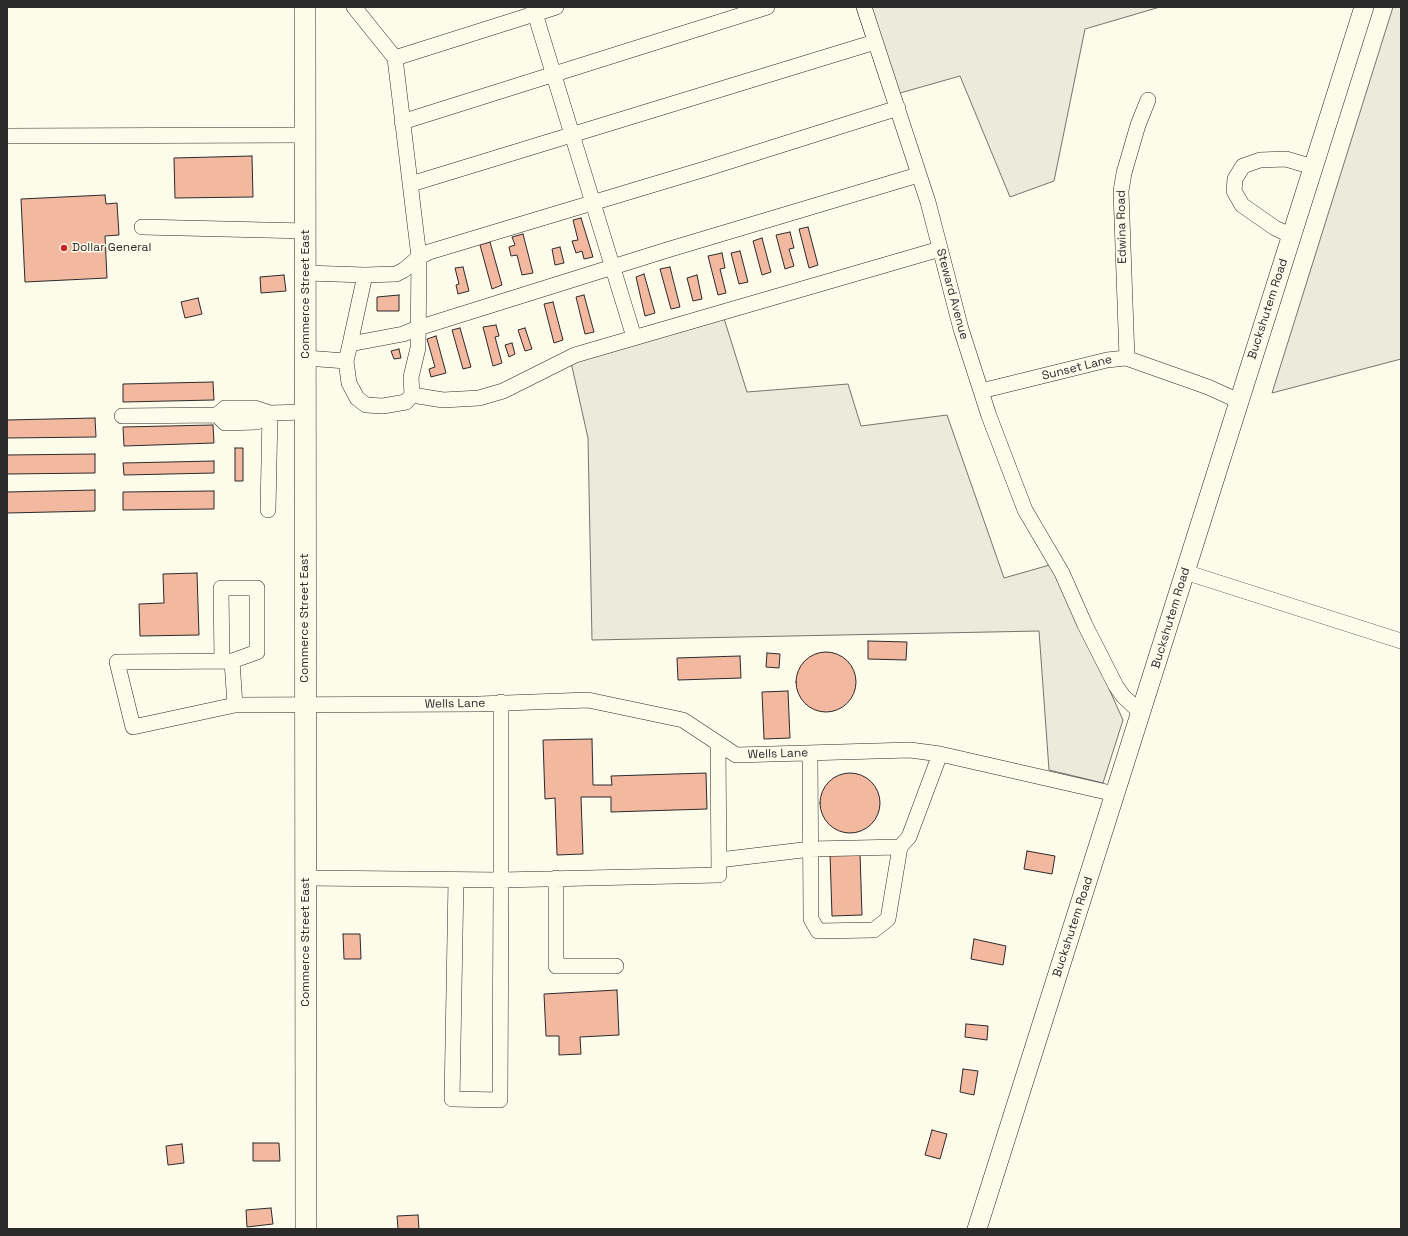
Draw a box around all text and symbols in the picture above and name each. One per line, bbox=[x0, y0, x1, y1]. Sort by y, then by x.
street label: Edwina Road bbox=[1114, 190, 1130, 264]
street label: Commerce Street East bbox=[299, 229, 313, 359]
place label: Dollar General bbox=[72, 241, 151, 255]
marker: Dollar General bbox=[59, 243, 69, 253]
street label: Steward Avenue bbox=[933, 247, 971, 341]
street label: Buckshutem Road bbox=[1245, 257, 1291, 361]
street label: Sunset Lane bbox=[1040, 352, 1114, 384]
street label: Commerce Street East bbox=[298, 553, 312, 683]
street label: Buckshutem Road bbox=[1149, 566, 1193, 670]
street label: Wells Lane bbox=[425, 696, 485, 712]
street label: Wells Lane bbox=[747, 746, 809, 762]
street label: Buckshutem Road bbox=[1050, 875, 1096, 979]
street label: Commerce Street East bbox=[299, 877, 313, 1007]

